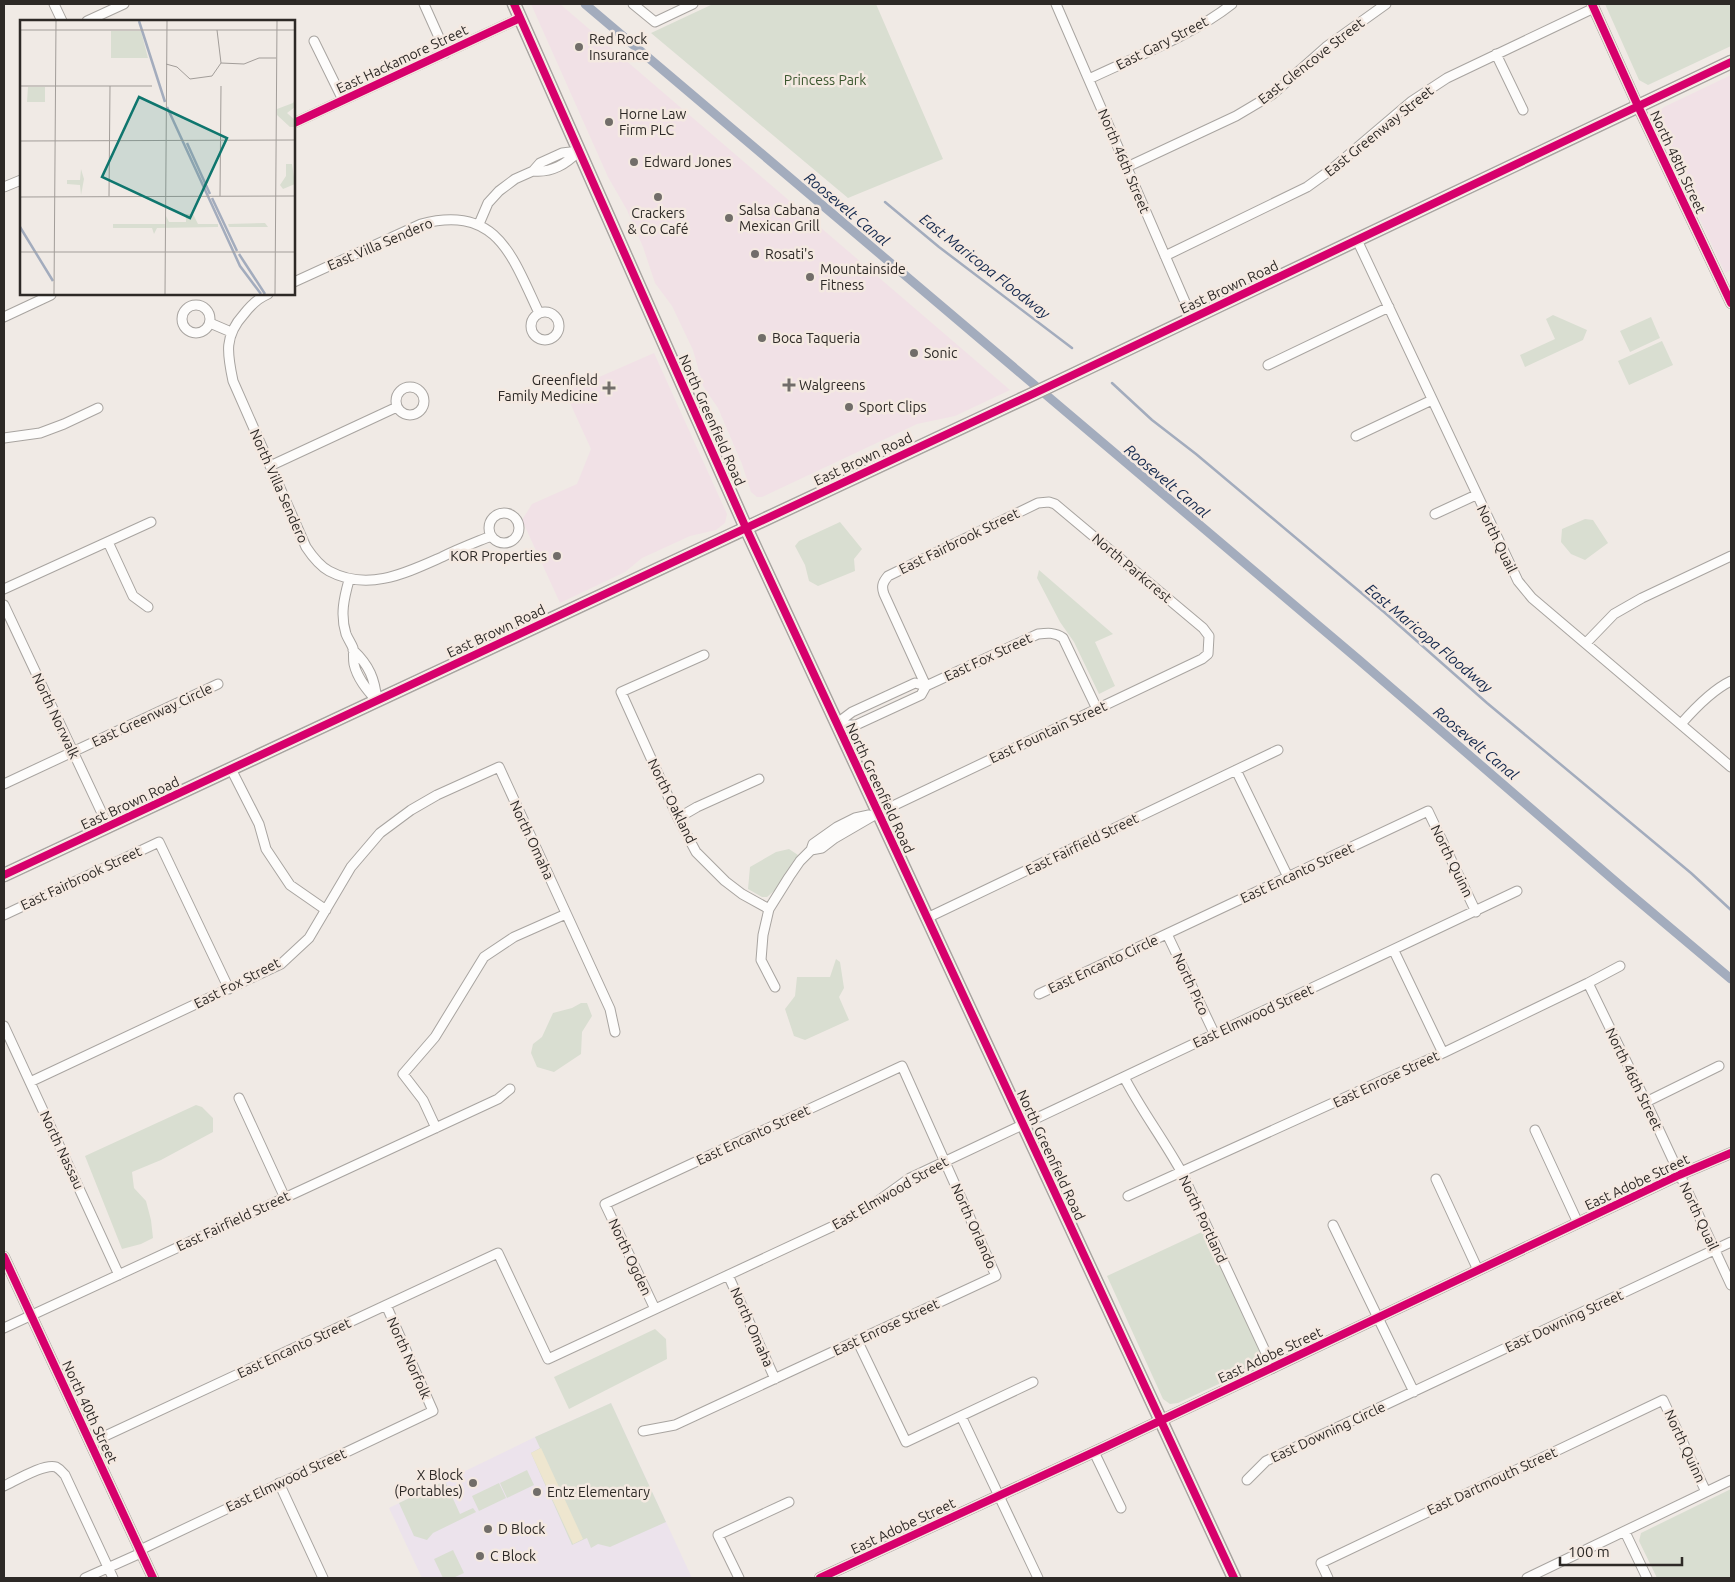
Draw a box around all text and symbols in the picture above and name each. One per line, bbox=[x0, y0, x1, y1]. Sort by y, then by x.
street label: East Gary Street bbox=[1113, 13, 1211, 73]
street label: East Glencove Street bbox=[1255, 14, 1368, 107]
inset map bbox=[20, 20, 295, 295]
street label: East Hackamore Street bbox=[334, 21, 471, 96]
place label: Red Rock Insurance bbox=[589, 31, 649, 63]
marker: Red Rock Insurance bbox=[573, 41, 585, 53]
park label: Princess Park bbox=[784, 72, 866, 88]
street label: East Greenway Street bbox=[1322, 82, 1437, 180]
place label: Horne Law Firm PLC bbox=[619, 106, 687, 138]
street label: North 46th Street bbox=[1095, 106, 1153, 216]
street label: North 48th Street bbox=[1647, 108, 1709, 216]
marker: Horne Law Firm PLC bbox=[603, 116, 615, 128]
place label: Edward Jones bbox=[644, 154, 732, 170]
marker: Edward Jones bbox=[628, 156, 640, 168]
water label: Roosevelt Canal bbox=[801, 169, 893, 250]
marker: Crackers & Co Café bbox=[652, 191, 664, 203]
place label: Salsa Cabana Mexican Grill bbox=[739, 202, 820, 234]
place label: Crackers & Co Café bbox=[627, 205, 689, 237]
water label: East Maricopa Floodway bbox=[917, 210, 1054, 323]
marker: Salsa Cabana Mexican Grill bbox=[723, 212, 735, 224]
street label: East Villa Sendero bbox=[325, 215, 435, 273]
place label: Rosati's bbox=[765, 246, 814, 262]
marker: Rosati's bbox=[749, 248, 761, 260]
street label: East Brown Road bbox=[1177, 257, 1281, 317]
place label: Mountainside Fitness bbox=[820, 261, 906, 293]
marker: Mountainside Fitness bbox=[804, 271, 816, 283]
place label: Boca Taqueria bbox=[772, 330, 860, 346]
marker: Boca Taqueria bbox=[756, 332, 768, 344]
place label: Sonic bbox=[924, 345, 958, 361]
marker: Sonic bbox=[908, 347, 920, 359]
street label: North Greenfield Road bbox=[676, 352, 748, 488]
place label: Greenfield Family Medicine bbox=[498, 372, 598, 404]
place label: Walgreens bbox=[799, 377, 865, 393]
marker: Walgreens bbox=[783, 379, 795, 391]
marker: Greenfield Family Medicine bbox=[602, 381, 616, 395]
place label: Sport Clips bbox=[859, 399, 927, 415]
marker: Sport Clips bbox=[843, 401, 855, 413]
street label: North Villa Sendero bbox=[247, 426, 311, 546]
street label: East Brown Road bbox=[811, 429, 915, 489]
water label: Roosevelt Canal bbox=[1121, 441, 1213, 522]
street label: North Quail bbox=[1474, 503, 1520, 576]
street label: East Fairbrook Street bbox=[896, 505, 1022, 577]
street label: North Parkcrest bbox=[1089, 530, 1175, 606]
place label: KOR Properties bbox=[450, 548, 547, 564]
marker: KOR Properties bbox=[551, 550, 563, 562]
water label: East Maricopa Floodway bbox=[1362, 580, 1496, 697]
street label: East Brown Road bbox=[444, 601, 548, 661]
street label: East Fox Street bbox=[942, 630, 1035, 684]
street label: North Norwalk bbox=[29, 671, 83, 761]
street label: East Greenway Circle bbox=[89, 680, 215, 750]
street label: East Fountain Street bbox=[987, 698, 1110, 766]
water label: Roosevelt Canal bbox=[1430, 703, 1522, 784]
street label: North Greenfield Road bbox=[843, 720, 917, 856]
street label: North Oakland bbox=[645, 756, 699, 846]
street label: East Brown Road bbox=[78, 773, 182, 833]
street label: North Omaha bbox=[507, 798, 557, 882]
street label: East Fairfield Street bbox=[1023, 810, 1141, 878]
street label: North Quinn bbox=[1428, 822, 1476, 900]
street label: East Encanto Street bbox=[1238, 839, 1357, 906]
street label: East Fairbrook Street bbox=[18, 843, 145, 913]
street label: East Encanto Circle bbox=[1046, 932, 1160, 996]
street label: North Pico bbox=[1170, 950, 1212, 1018]
street label: East Fox Street bbox=[191, 954, 283, 1012]
street label: East Elmwood Street bbox=[1190, 981, 1316, 1051]
street label: North 46th Street bbox=[1602, 1025, 1666, 1133]
street label: East Enrose Street bbox=[1330, 1047, 1442, 1111]
street label: North Greenfield Road bbox=[1014, 1087, 1088, 1223]
street label: East Encanto Street bbox=[694, 1101, 813, 1168]
street label: North Nassau bbox=[37, 1108, 87, 1192]
street label: East Adobe Street bbox=[1582, 1151, 1692, 1213]
street label: East Elmwood Street bbox=[829, 1153, 951, 1233]
street label: North Portland bbox=[1176, 1173, 1230, 1265]
street label: North Quail bbox=[1676, 1179, 1722, 1253]
street label: North Orlando bbox=[948, 1181, 1000, 1271]
street label: East Fairfield Street bbox=[174, 1188, 293, 1254]
street label: North Ogden bbox=[605, 1216, 655, 1298]
street label: North Omaha bbox=[727, 1285, 777, 1369]
street label: East Downing Street bbox=[1502, 1286, 1626, 1355]
street label: East Enrose Street bbox=[830, 1295, 942, 1359]
street label: East Encanto Street bbox=[235, 1314, 354, 1381]
street label: North Norfolk bbox=[384, 1315, 434, 1401]
street label: East Adobe Street bbox=[1215, 1324, 1325, 1386]
street label: North 40th Street bbox=[59, 1358, 121, 1466]
street label: East Downing Circle bbox=[1268, 1398, 1388, 1466]
street label: North Quinn bbox=[1661, 1407, 1709, 1485]
street label: East Dartmouth Street bbox=[1424, 1444, 1560, 1518]
street label: East Elmwood Street bbox=[223, 1445, 349, 1515]
place label: X Block (Portables) bbox=[394, 1467, 463, 1499]
marker: X Block (Portables) bbox=[467, 1477, 479, 1489]
place label: Entz Elementary bbox=[547, 1484, 650, 1500]
marker: Entz Elementary bbox=[531, 1486, 543, 1498]
street label: East Adobe Street bbox=[848, 1495, 958, 1557]
place label: D Block bbox=[498, 1521, 545, 1537]
marker: D Block bbox=[482, 1523, 494, 1535]
scale bar bbox=[1560, 1534, 1682, 1566]
text: 100 m bbox=[1568, 1543, 1610, 1560]
place label: C Block bbox=[490, 1548, 536, 1564]
marker: C Block bbox=[474, 1550, 486, 1562]

